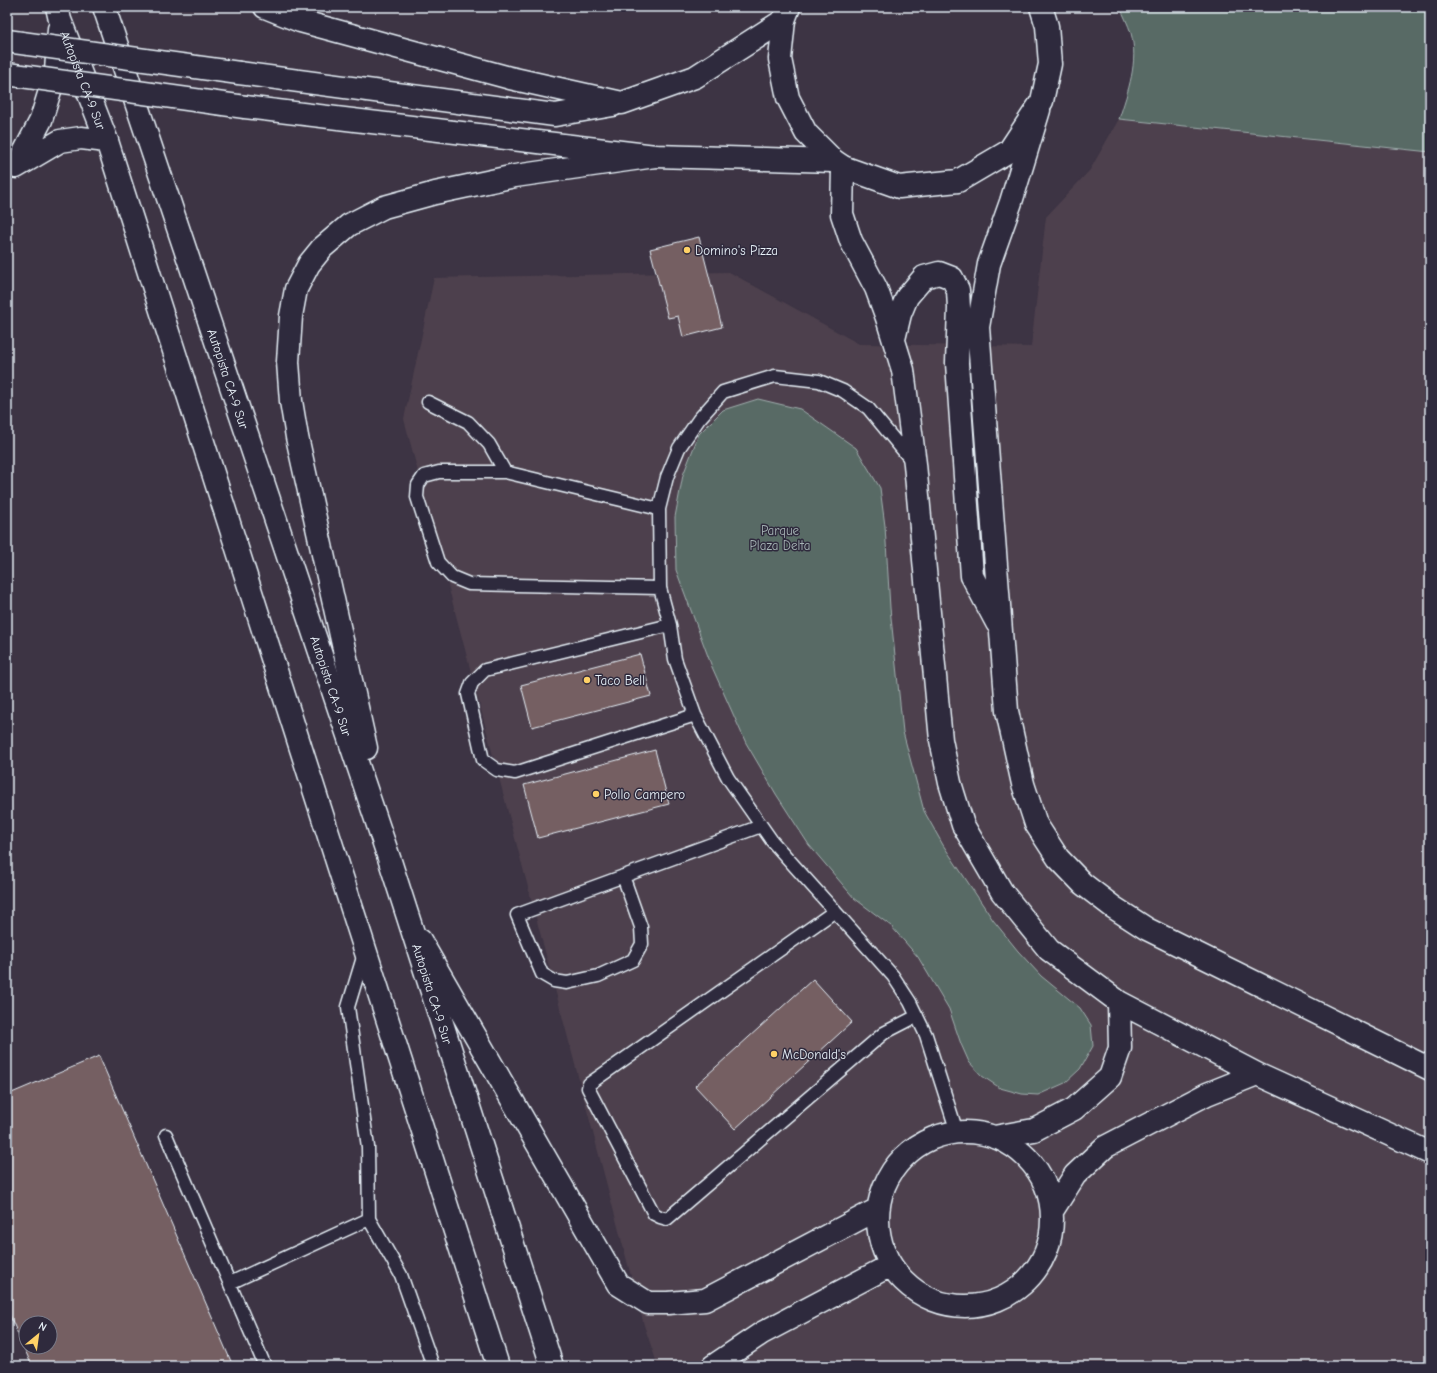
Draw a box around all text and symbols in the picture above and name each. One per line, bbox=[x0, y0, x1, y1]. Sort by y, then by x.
street label: Autopista CA-9 Sur bbox=[57, 29, 110, 133]
place label: Domino's Pizza bbox=[695, 243, 778, 258]
marker: Domino's Pizza bbox=[682, 245, 692, 255]
street label: Autopista CA-9 Sur bbox=[205, 327, 252, 432]
park label: Parque Plaza Delta bbox=[750, 523, 810, 553]
street label: Autopista CA-9 Sur bbox=[308, 634, 355, 739]
place label: Taco Bell bbox=[595, 673, 645, 688]
marker: Taco Bell bbox=[582, 675, 592, 685]
place label: Pollo Campero bbox=[604, 787, 685, 802]
marker: Pollo Campero bbox=[591, 789, 601, 799]
street label: Autopista CA-9 Sur bbox=[409, 942, 456, 1047]
place label: McDonald's bbox=[782, 1047, 846, 1062]
marker: McDonald's bbox=[769, 1049, 779, 1059]
north arrow bbox=[18, 1315, 58, 1355]
text: N bbox=[36, 1319, 49, 1334]

